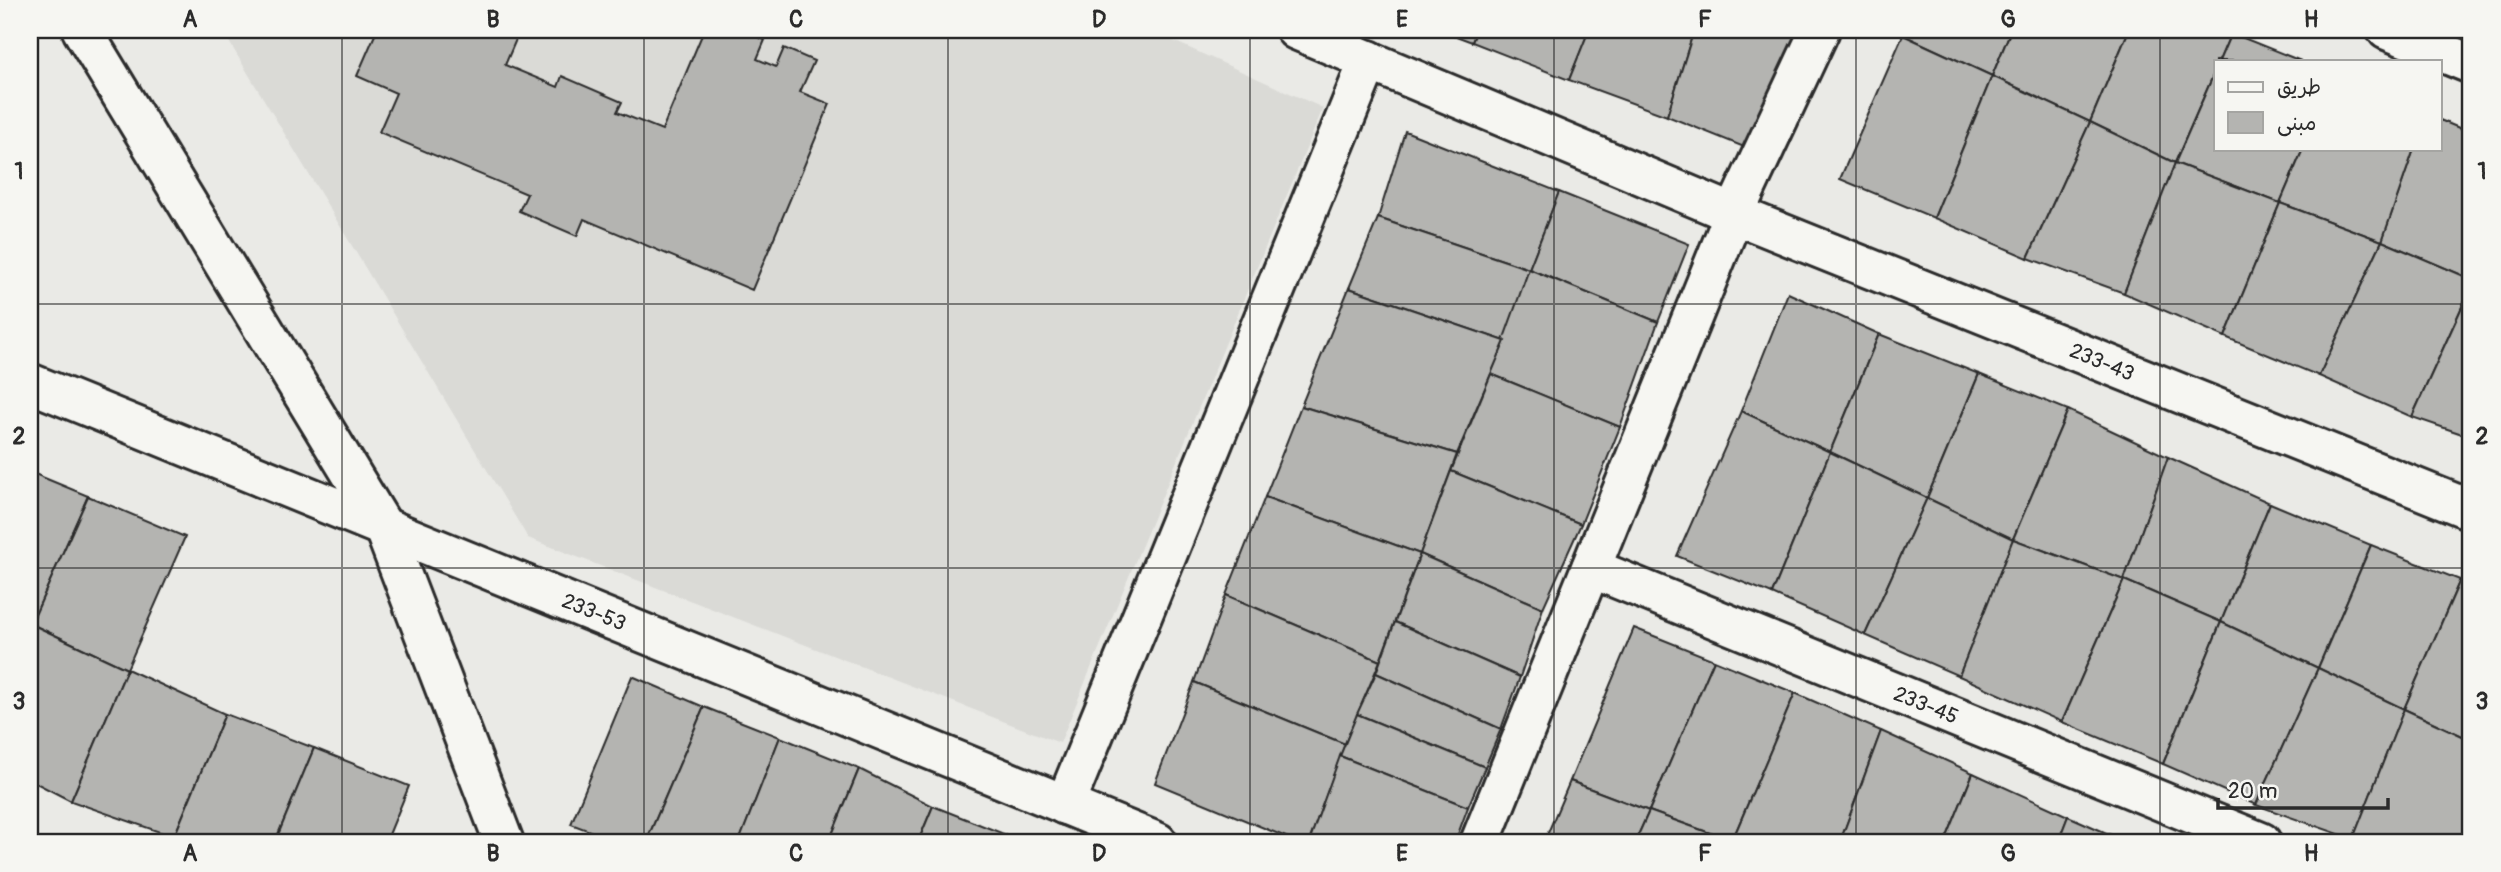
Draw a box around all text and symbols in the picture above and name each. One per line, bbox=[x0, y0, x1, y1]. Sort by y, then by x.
text: A bbox=[183, 5, 198, 34]
text: B bbox=[486, 5, 500, 34]
text: C bbox=[789, 5, 803, 34]
text: D bbox=[1092, 5, 1106, 34]
text: E bbox=[1396, 5, 1408, 34]
text: F bbox=[1698, 5, 1712, 34]
text: G bbox=[2000, 5, 2016, 34]
text: H bbox=[2304, 5, 2318, 34]
legend bbox=[2214, 60, 2442, 150]
text: طريق bbox=[2277, 74, 2321, 101]
text: مبنى bbox=[2277, 110, 2316, 137]
text: 1 bbox=[15, 157, 24, 186]
text: 1 bbox=[2478, 157, 2487, 186]
street label: 233-43 bbox=[2066, 337, 2138, 388]
text: 2 bbox=[13, 422, 26, 451]
text: 2 bbox=[2476, 422, 2489, 451]
street label: 233-53 bbox=[558, 587, 630, 637]
street label: 233-45 bbox=[1890, 680, 1962, 731]
text: 3 bbox=[13, 687, 25, 716]
text: 3 bbox=[2476, 687, 2488, 716]
scale bar bbox=[2218, 767, 2387, 811]
text: 20 m bbox=[2228, 778, 2277, 805]
text: A bbox=[183, 839, 198, 868]
text: B bbox=[486, 839, 500, 868]
text: C bbox=[789, 839, 803, 868]
text: D bbox=[1092, 839, 1106, 868]
text: E bbox=[1396, 839, 1408, 868]
text: F bbox=[1698, 839, 1712, 868]
text: G bbox=[2000, 839, 2016, 868]
text: H bbox=[2304, 839, 2318, 868]

